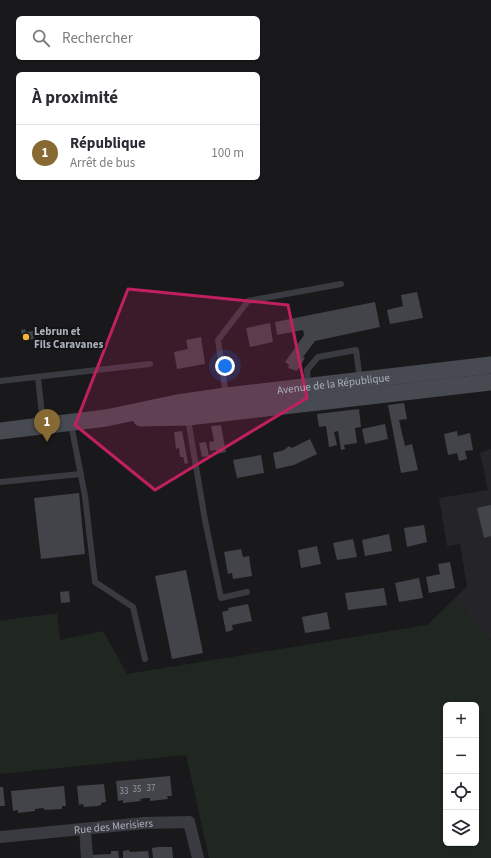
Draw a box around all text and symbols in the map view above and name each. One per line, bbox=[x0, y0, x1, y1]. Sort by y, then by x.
search box bbox=[16, 16, 260, 60]
icon: search bbox=[30, 27, 52, 49]
text: Rechercher bbox=[62, 28, 133, 49]
text: À proximité bbox=[32, 86, 118, 110]
text: République bbox=[70, 133, 146, 154]
text: 1 bbox=[42, 144, 48, 162]
text: 100 m bbox=[211, 144, 244, 162]
text: Arrêt de bus bbox=[70, 154, 135, 172]
place label: Lebrun et Fils Caravanes bbox=[34, 324, 103, 352]
marker: Lebrun et Fils Caravanes bbox=[21, 332, 31, 342]
your location bbox=[215, 356, 235, 376]
street label: Avenue de la République bbox=[276, 369, 391, 397]
pin: 1 bbox=[34, 409, 60, 442]
map controls bbox=[443, 702, 479, 846]
button: + bbox=[443, 702, 479, 738]
button: − bbox=[443, 738, 479, 774]
button: locate bbox=[443, 774, 479, 810]
house number: 37 bbox=[147, 782, 156, 795]
house number: 35 bbox=[133, 783, 142, 796]
house number: 33 bbox=[120, 785, 129, 798]
button: layers bbox=[443, 810, 479, 846]
street label: Rue des Merisiers bbox=[73, 815, 154, 837]

